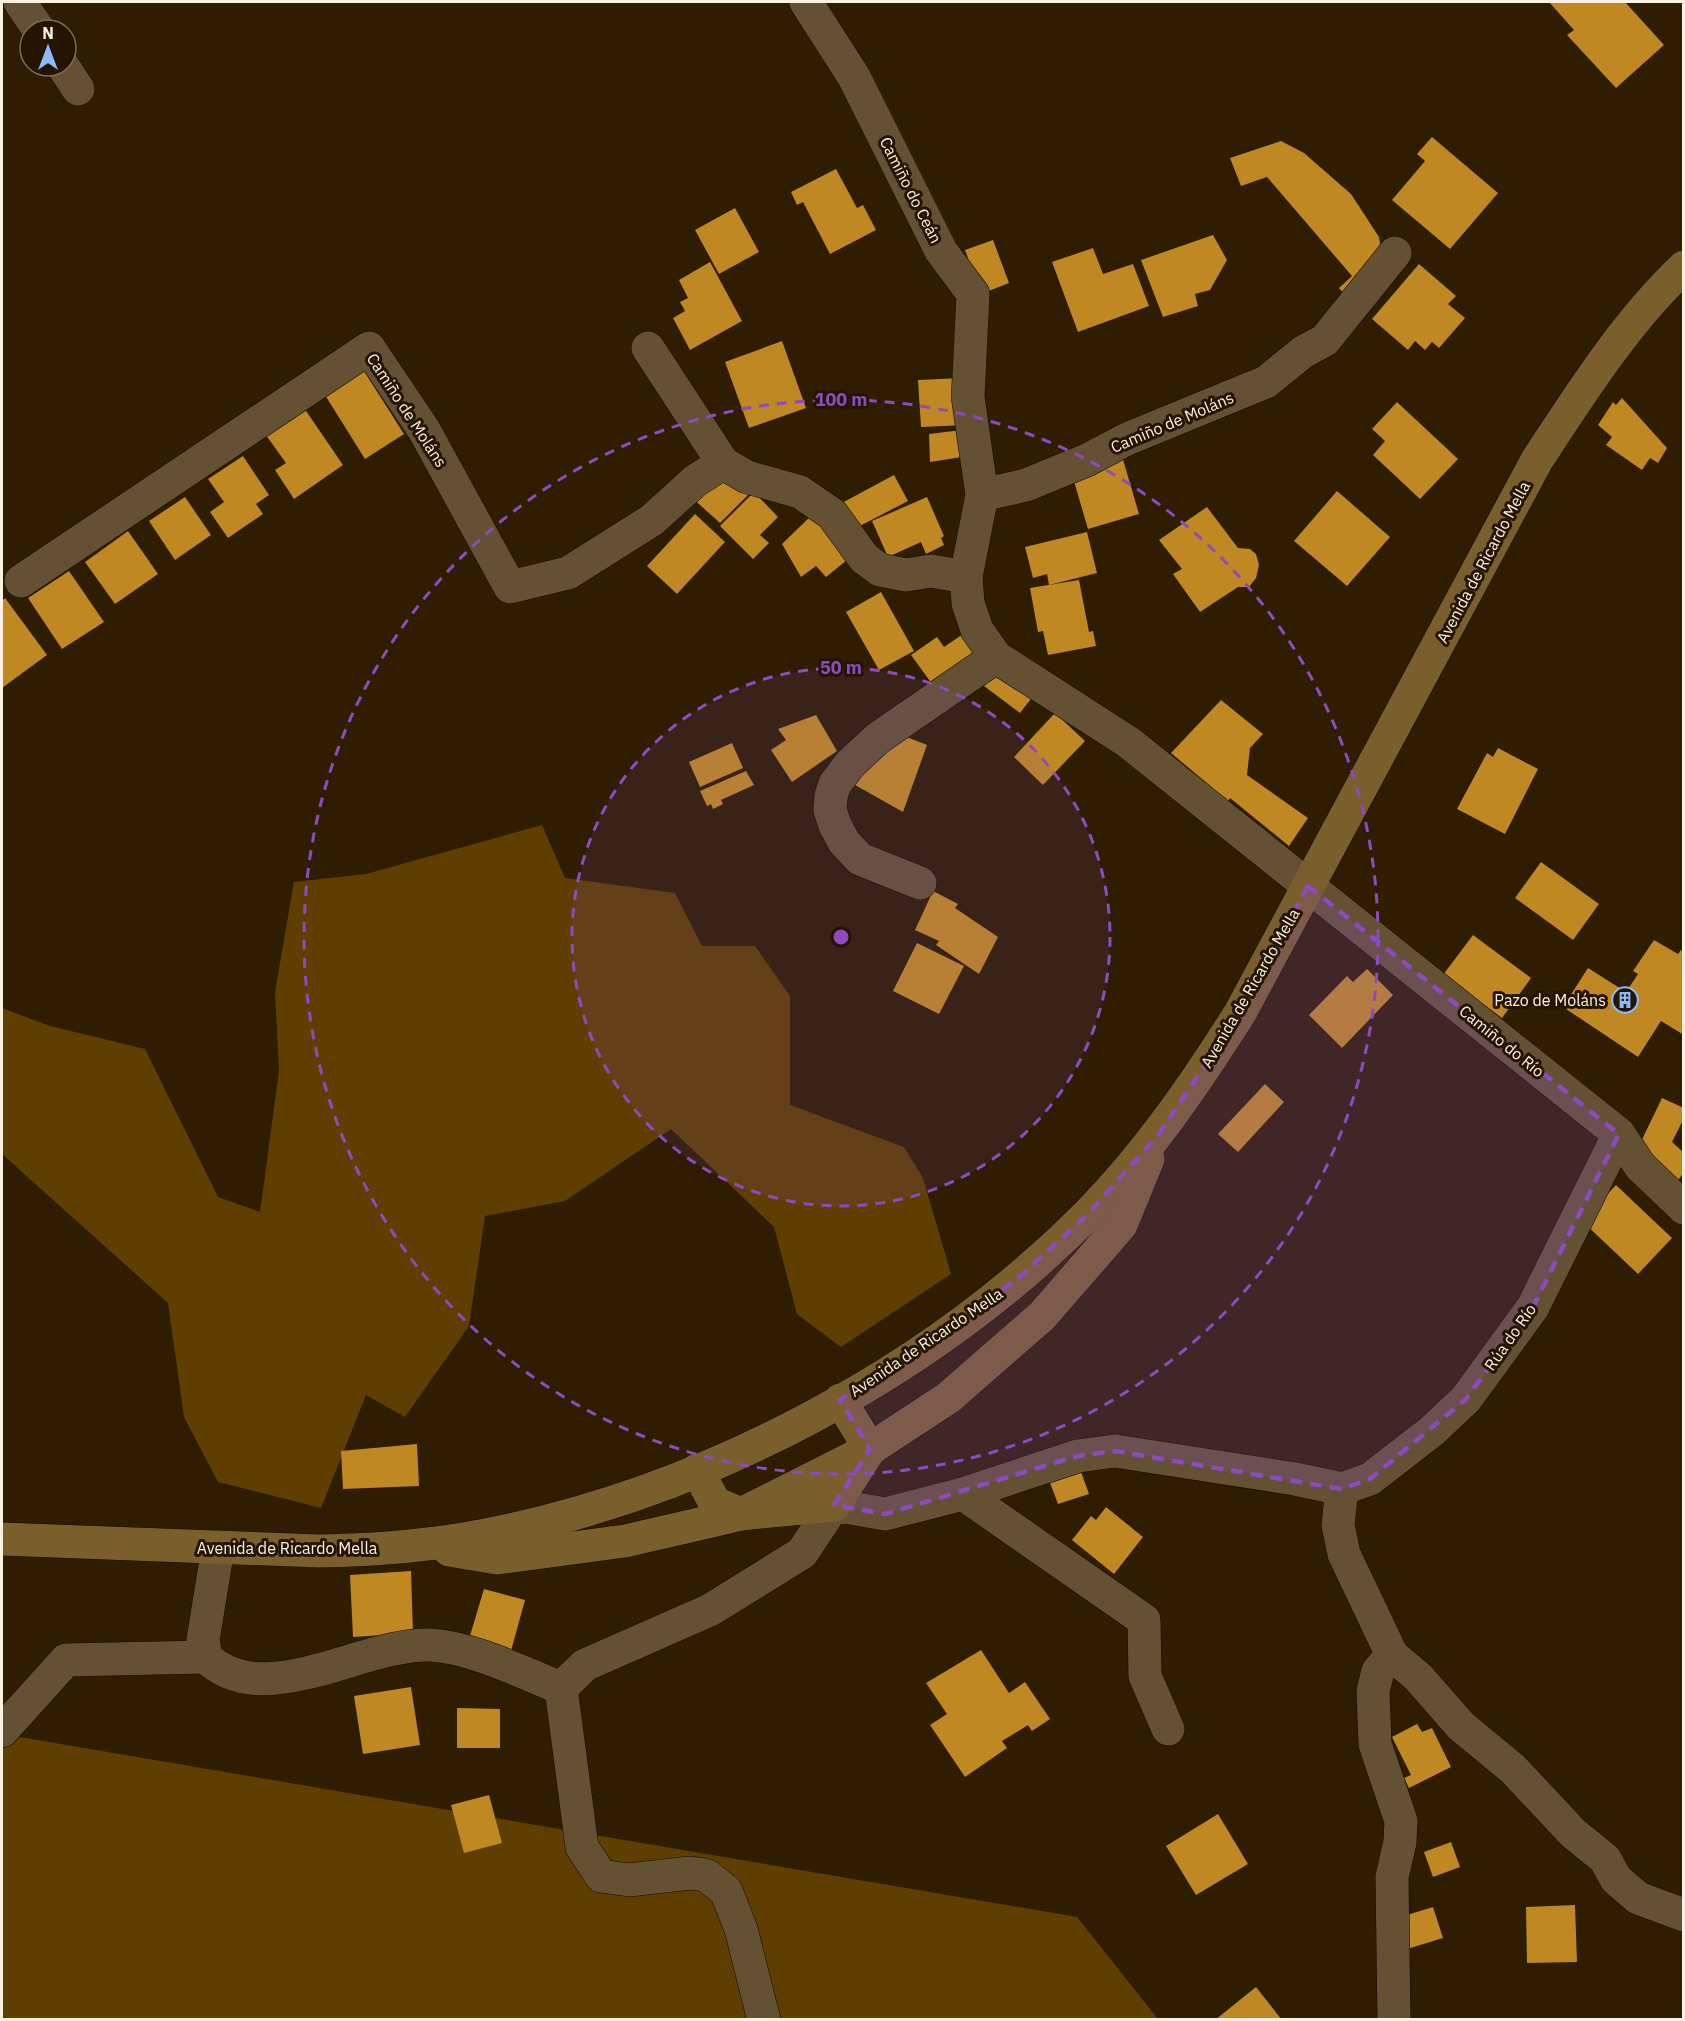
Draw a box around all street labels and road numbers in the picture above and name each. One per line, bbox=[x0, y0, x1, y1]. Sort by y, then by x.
street label: Camiño do Ceán bbox=[876, 133, 946, 247]
street label: Camiño de Moláns bbox=[363, 349, 451, 471]
street label: Camiño de Moláns bbox=[1107, 387, 1237, 457]
street label: Avenida de Ricardo Mella bbox=[1432, 477, 1534, 646]
street label: Avenida de Ricardo Mella bbox=[1196, 904, 1304, 1071]
street label: Camiño do Río bbox=[1455, 1001, 1549, 1081]
street label: Avenida de Ricardo Mella bbox=[846, 1283, 1007, 1401]
street label: Rúa do Río bbox=[1480, 1300, 1540, 1374]
street label: Avenida de Ricardo Mella bbox=[197, 1538, 378, 1558]

